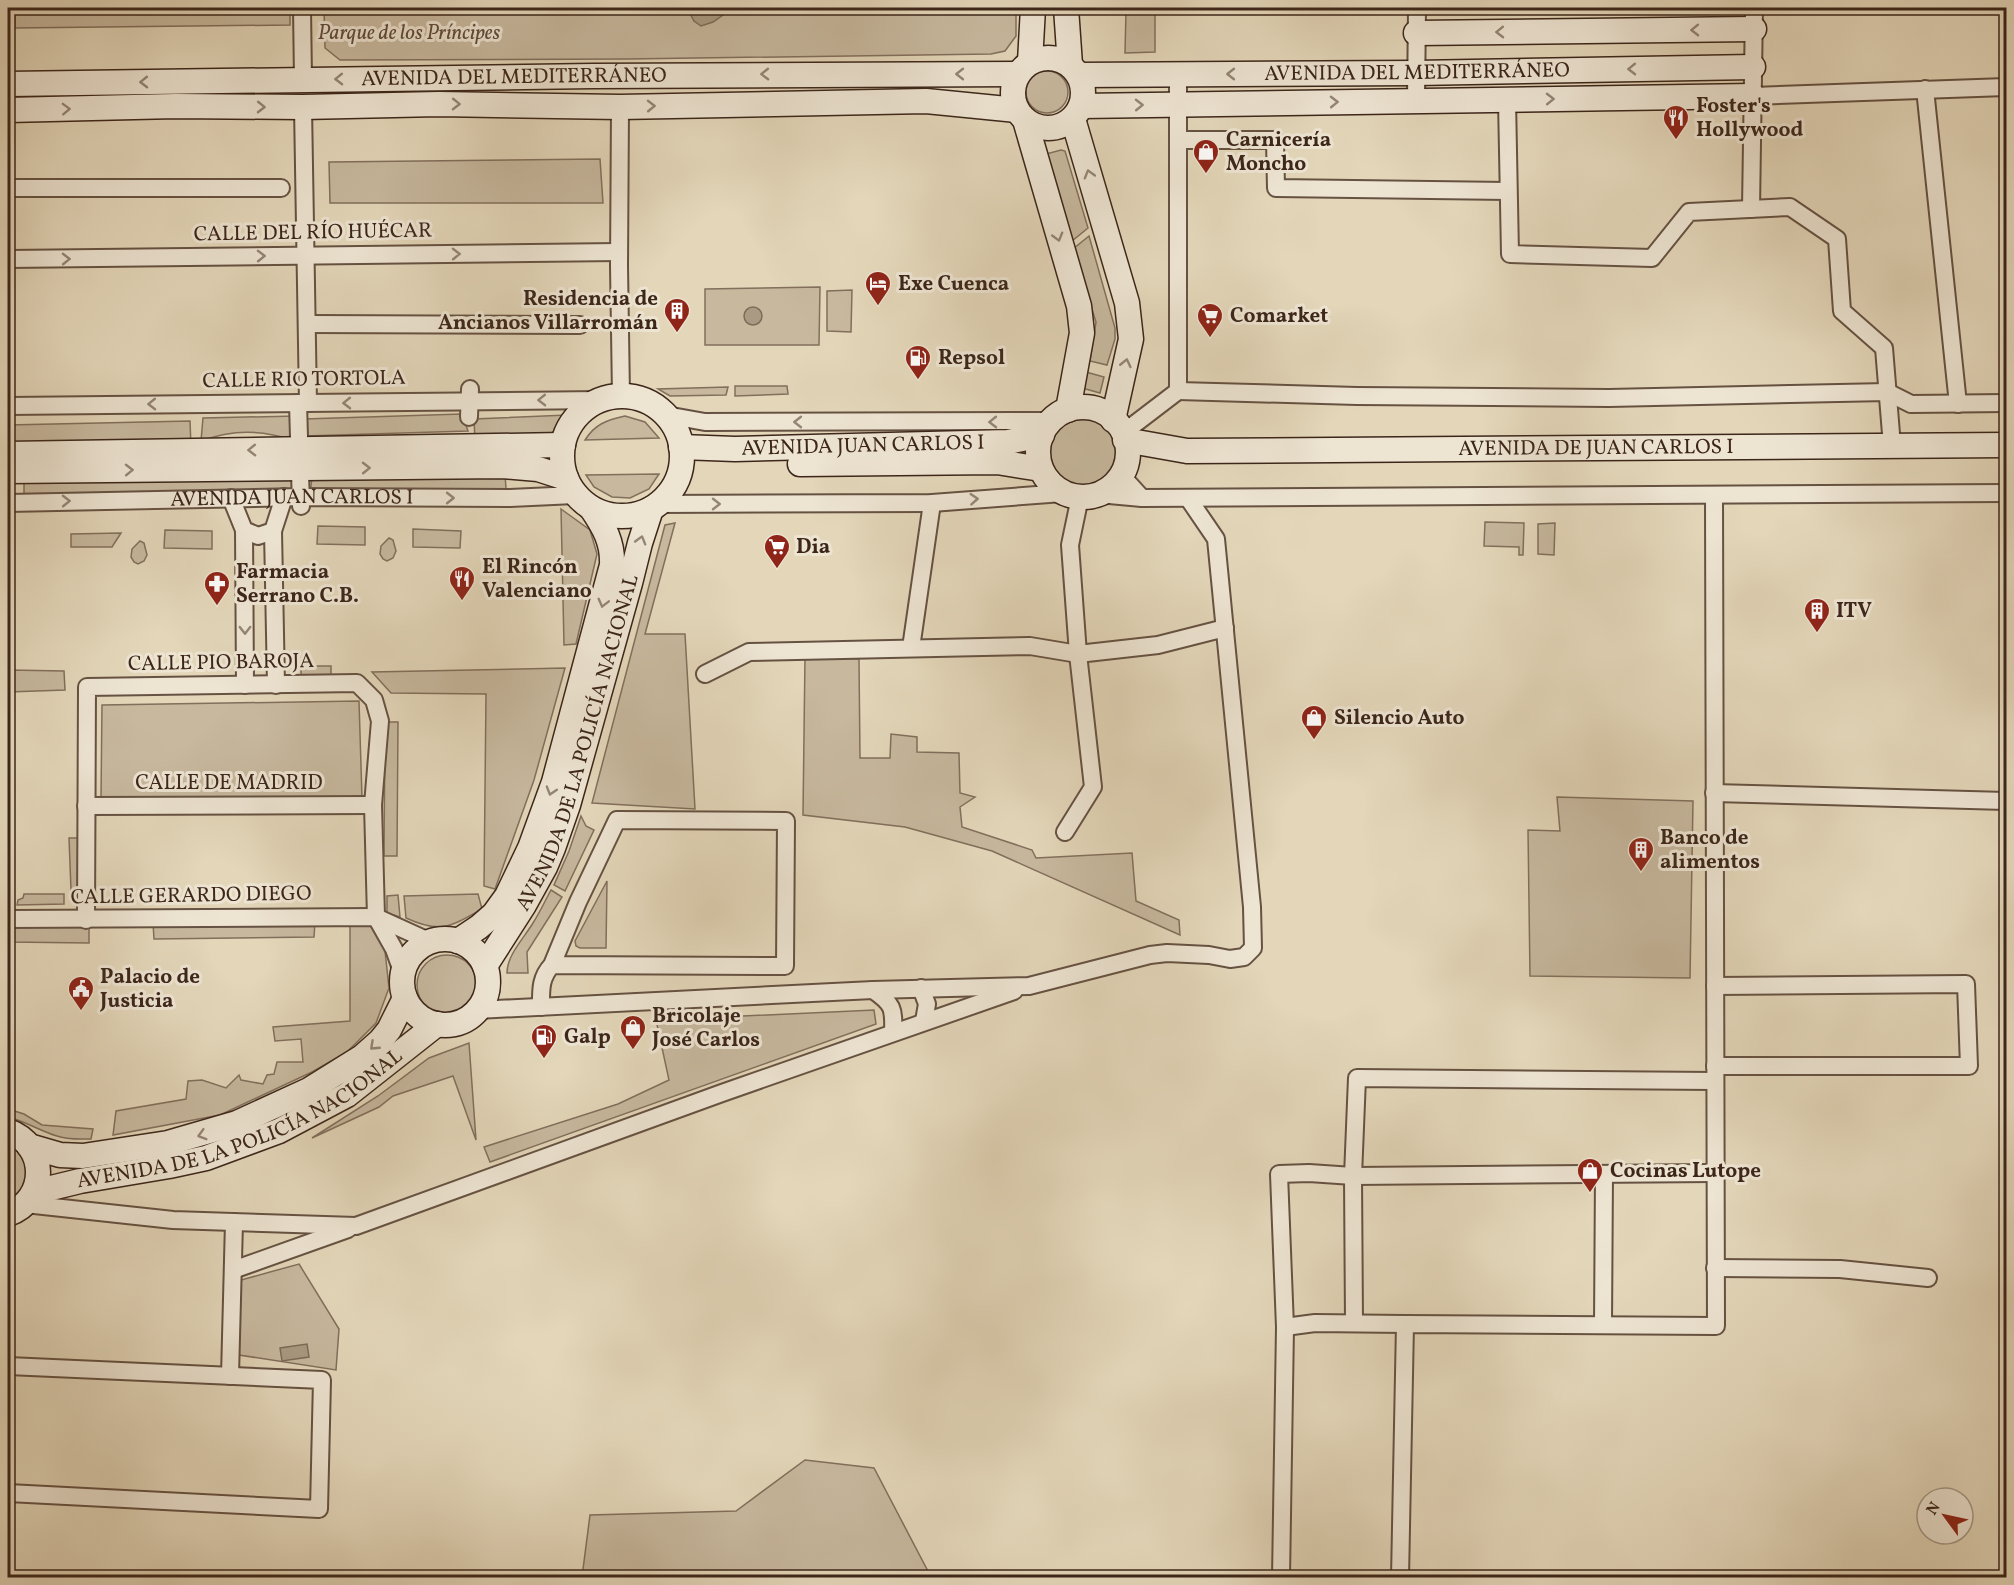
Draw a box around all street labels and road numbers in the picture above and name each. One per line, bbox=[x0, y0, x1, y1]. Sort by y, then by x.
street label: AVENIDA DEL MEDITERRÁNEO bbox=[1264, 56, 1570, 88]
street label: AVENIDA DEL MEDITERRÁNEO bbox=[361, 61, 667, 94]
street label: CALLE DEL RÍO HUÉCAR bbox=[193, 216, 433, 250]
street label: CALLE RIO TORTOLA bbox=[202, 364, 406, 396]
street label: AVENIDA JUAN CARLOS I bbox=[741, 428, 985, 463]
street label: AVENIDA DE JUAN CARLOS I bbox=[1458, 432, 1734, 464]
street label: AVENIDA JUAN CARLOS I bbox=[170, 482, 414, 514]
street label: AVENIDA DE LA POLICÍA NACIONAL bbox=[509, 571, 646, 916]
street label: CALLE PIO BAROJA bbox=[128, 647, 315, 679]
street label: CALLE DE MADRID bbox=[135, 769, 323, 798]
street label: CALLE GERARDO DIEGO bbox=[70, 879, 312, 913]
street label: AVENIDA DE LA POLICÍA NACIONAL bbox=[74, 1042, 409, 1196]

